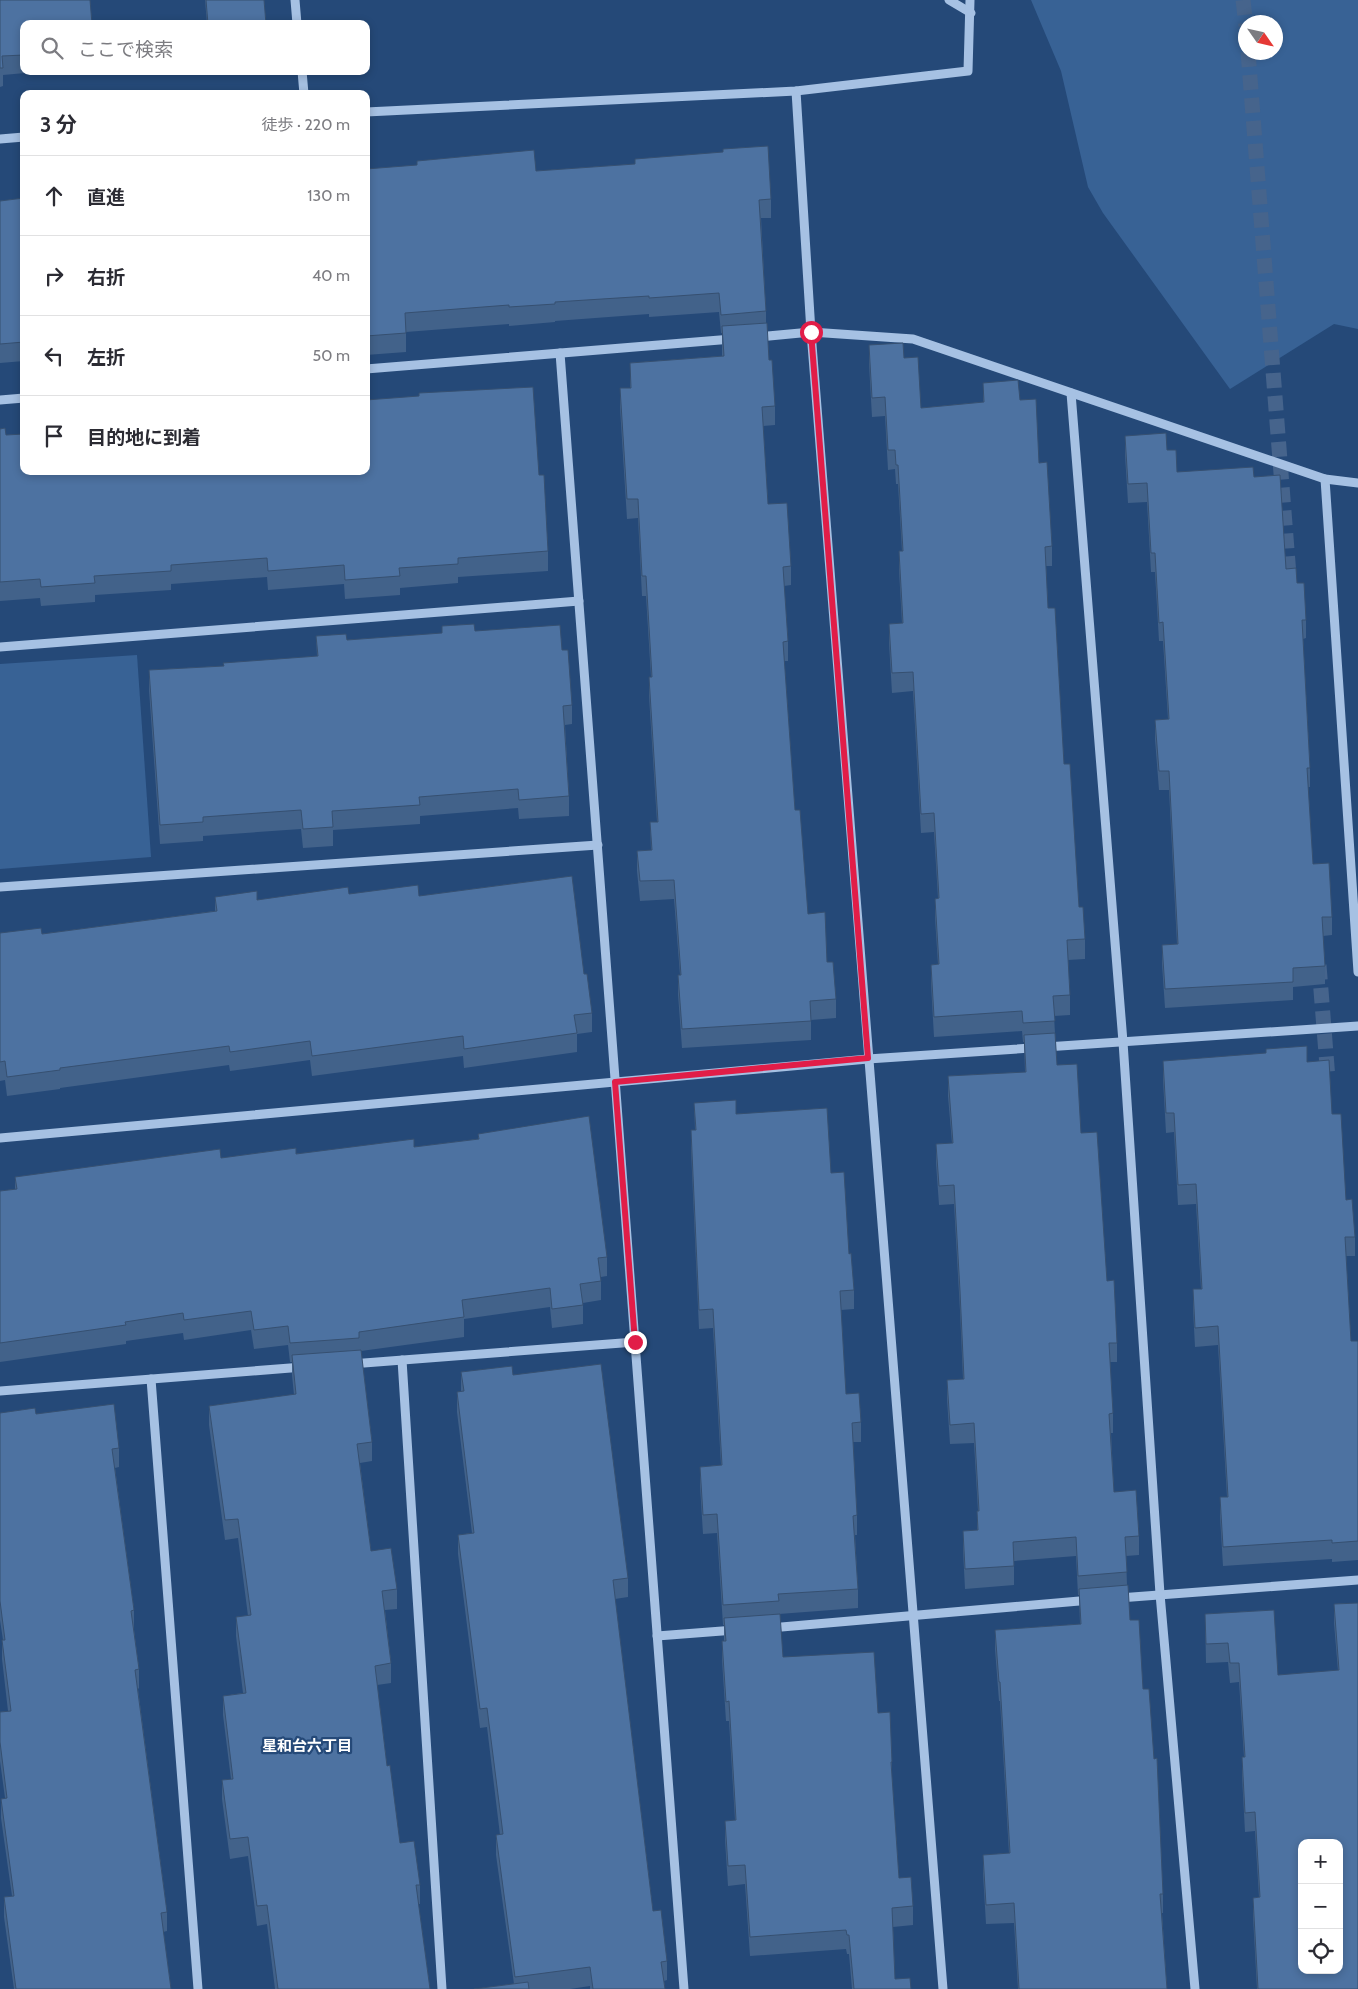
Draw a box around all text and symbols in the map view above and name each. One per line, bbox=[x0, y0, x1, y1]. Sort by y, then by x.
north arrow bbox=[1238, 15, 1283, 60]
search box bbox=[20, 20, 370, 75]
icon: search bbox=[38, 34, 66, 62]
text: ここで検索 bbox=[78, 38, 173, 61]
text: 3 分 bbox=[40, 112, 77, 137]
text: 徒歩 · 220 m bbox=[261, 115, 350, 134]
icon: ahead bbox=[40, 182, 68, 210]
text: 直進 bbox=[87, 186, 125, 209]
text: 130 m bbox=[307, 186, 350, 205]
icon: right bbox=[40, 262, 68, 290]
text: 右折 bbox=[87, 266, 125, 289]
text: 40 m bbox=[312, 266, 350, 285]
route start bbox=[800, 321, 823, 344]
icon: left bbox=[40, 342, 68, 370]
text: 左折 bbox=[87, 346, 125, 369]
text: 50 m bbox=[313, 346, 350, 365]
icon: arrive bbox=[40, 422, 68, 450]
text: 目的地に到着 bbox=[87, 426, 201, 449]
route end bbox=[624, 1331, 647, 1354]
district label: 星和台六丁目 bbox=[262, 1737, 352, 1755]
map controls bbox=[1298, 1839, 1343, 1974]
button: + bbox=[1298, 1839, 1343, 1884]
button: − bbox=[1298, 1884, 1343, 1929]
button: locate bbox=[1298, 1929, 1343, 1974]

